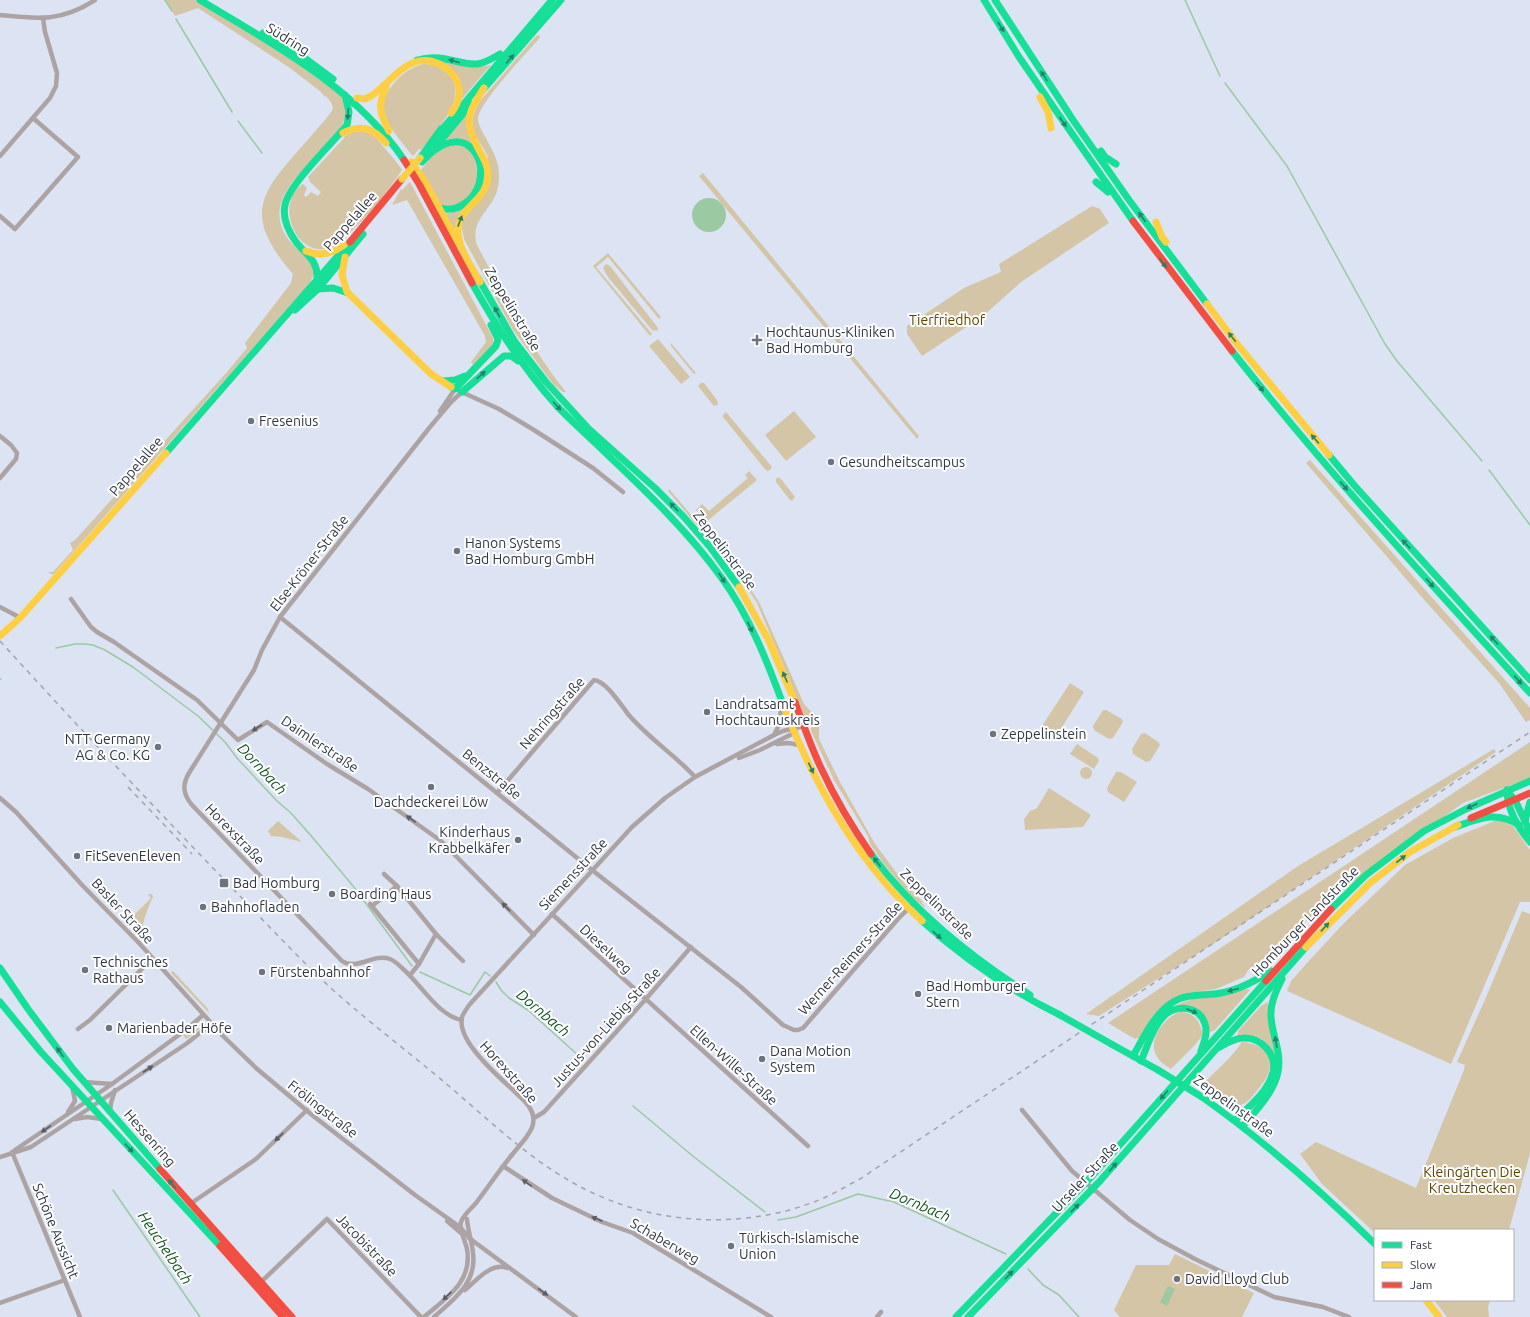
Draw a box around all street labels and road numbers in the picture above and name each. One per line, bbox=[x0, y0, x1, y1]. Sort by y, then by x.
street label: Südring bbox=[263, 19, 313, 59]
street label: Pappelallee bbox=[320, 188, 380, 254]
street label: Zeppelinstraße bbox=[482, 264, 544, 354]
street label: Pappelallee bbox=[106, 433, 166, 499]
street label: Zeppelinstraße bbox=[690, 507, 760, 593]
street label: Else-Kröner-Straße bbox=[266, 512, 352, 614]
street label: Nehringstraße bbox=[516, 674, 588, 752]
street label: Daimlerstraße bbox=[278, 712, 362, 776]
street label: Benzstraße bbox=[459, 745, 525, 803]
street label: Horexstraße bbox=[202, 800, 268, 868]
street label: Siemensstraße bbox=[536, 835, 610, 913]
street label: Homburger Landstraße bbox=[1248, 863, 1362, 979]
street label: Zeppelinstraße bbox=[897, 865, 977, 943]
street label: Basler Straße bbox=[89, 875, 157, 947]
street label: Werner-Reimers-Straße bbox=[795, 898, 905, 1018]
street label: Dieselweg bbox=[577, 921, 635, 977]
street label: Justus-von-Liebig-Straße bbox=[548, 964, 664, 1090]
street label: Ellen-Wille-Straße bbox=[687, 1022, 781, 1108]
street label: Horexstraße bbox=[477, 1038, 541, 1106]
street label: Zeppelinstraße bbox=[1191, 1072, 1277, 1140]
street label: Frölingstraße bbox=[285, 1077, 361, 1141]
street label: Hessenring bbox=[121, 1106, 179, 1170]
street label: Urseler Straße bbox=[1048, 1139, 1122, 1215]
street label: Schöne Aussicht bbox=[30, 1181, 83, 1282]
street label: Jacobistraße bbox=[333, 1210, 401, 1280]
street label: Schaberweg bbox=[628, 1215, 702, 1267]

